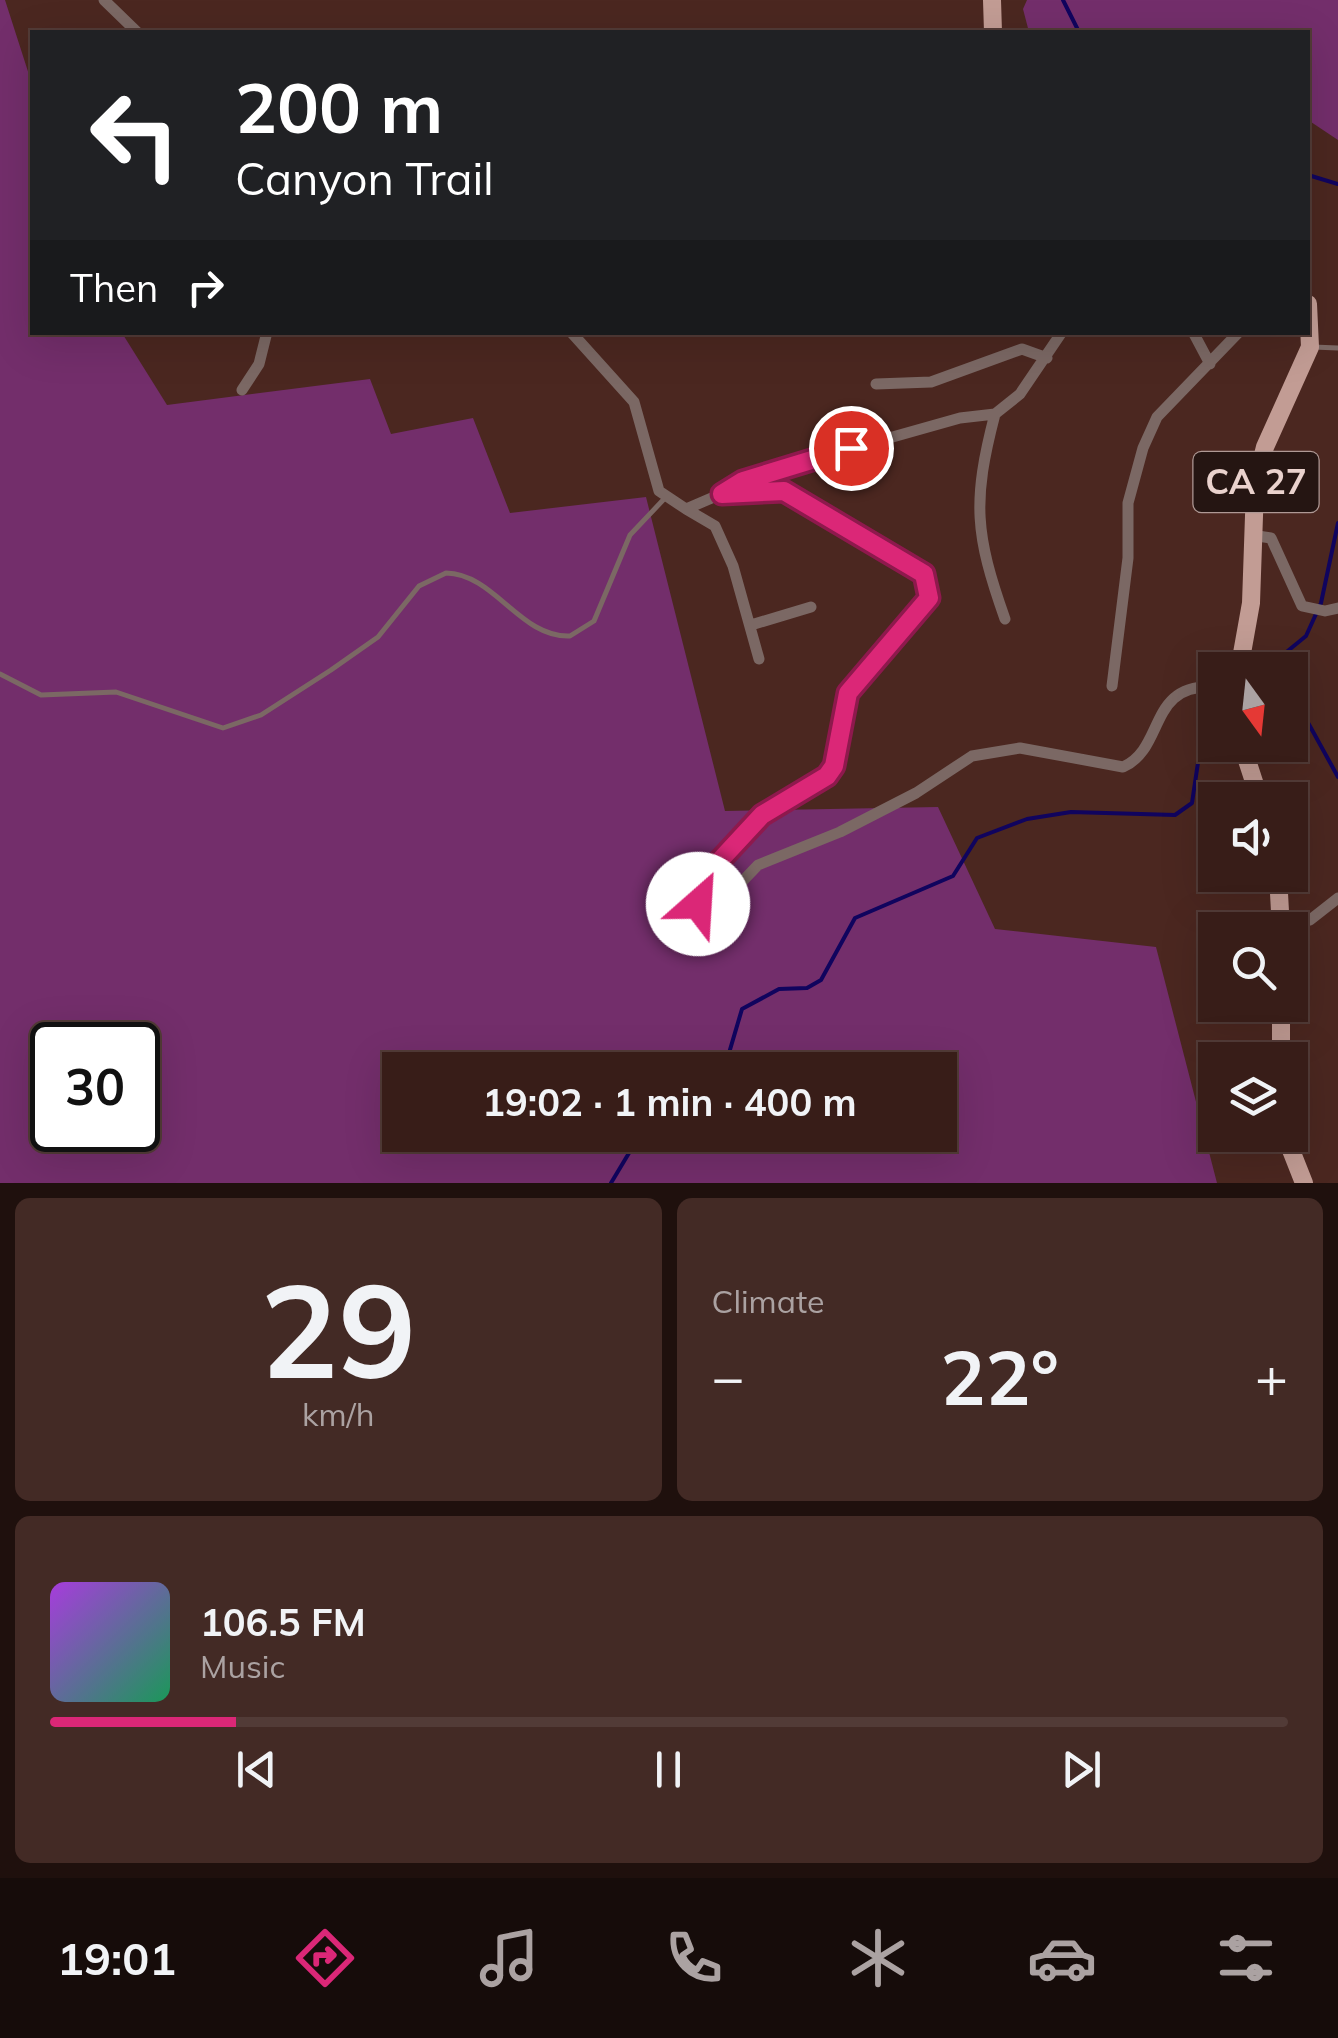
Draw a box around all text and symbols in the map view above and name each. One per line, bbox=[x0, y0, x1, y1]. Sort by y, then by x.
text: 200 m bbox=[235, 63, 443, 151]
icon: left bbox=[70, 70, 200, 200]
text: Canyon Trail bbox=[235, 150, 494, 206]
icon: right bbox=[178, 260, 233, 315]
text: Then bbox=[70, 264, 158, 312]
pin bbox=[809, 406, 894, 491]
icon: arrive bbox=[824, 421, 879, 476]
road number: CA 27 bbox=[1194, 452, 1318, 512]
north arrow bbox=[1198, 652, 1308, 762]
map controls bbox=[1198, 652, 1308, 1152]
button: sound bbox=[1198, 782, 1308, 892]
position arrow bbox=[646, 852, 750, 956]
button: search bbox=[1198, 912, 1308, 1022]
speed limit sign: 30 bbox=[30, 1022, 160, 1152]
button: layers bbox=[1198, 1042, 1308, 1152]
text: 19:02 · 1 min · 400 m bbox=[482, 1078, 857, 1126]
text: 29 bbox=[260, 1247, 416, 1411]
text: Climate bbox=[712, 1281, 824, 1321]
text: 22° bbox=[941, 1330, 1059, 1424]
text: − bbox=[712, 1342, 745, 1411]
text: + bbox=[1255, 1342, 1288, 1411]
text: km/h bbox=[302, 1394, 374, 1434]
text: 106.5 FM bbox=[200, 1598, 366, 1646]
text: Music bbox=[200, 1646, 285, 1686]
icon: previous bbox=[229, 1742, 284, 1797]
icon: pause bbox=[641, 1742, 696, 1797]
icon: next bbox=[1054, 1742, 1109, 1797]
icon: directions bbox=[290, 1923, 360, 1993]
icon: music bbox=[474, 1923, 544, 1993]
icon: phone bbox=[659, 1923, 729, 1993]
icon: climate bbox=[843, 1923, 913, 1993]
icon: car bbox=[1027, 1923, 1097, 1993]
icon: filters bbox=[1211, 1923, 1281, 1993]
text: 19:01 bbox=[57, 1930, 176, 1986]

